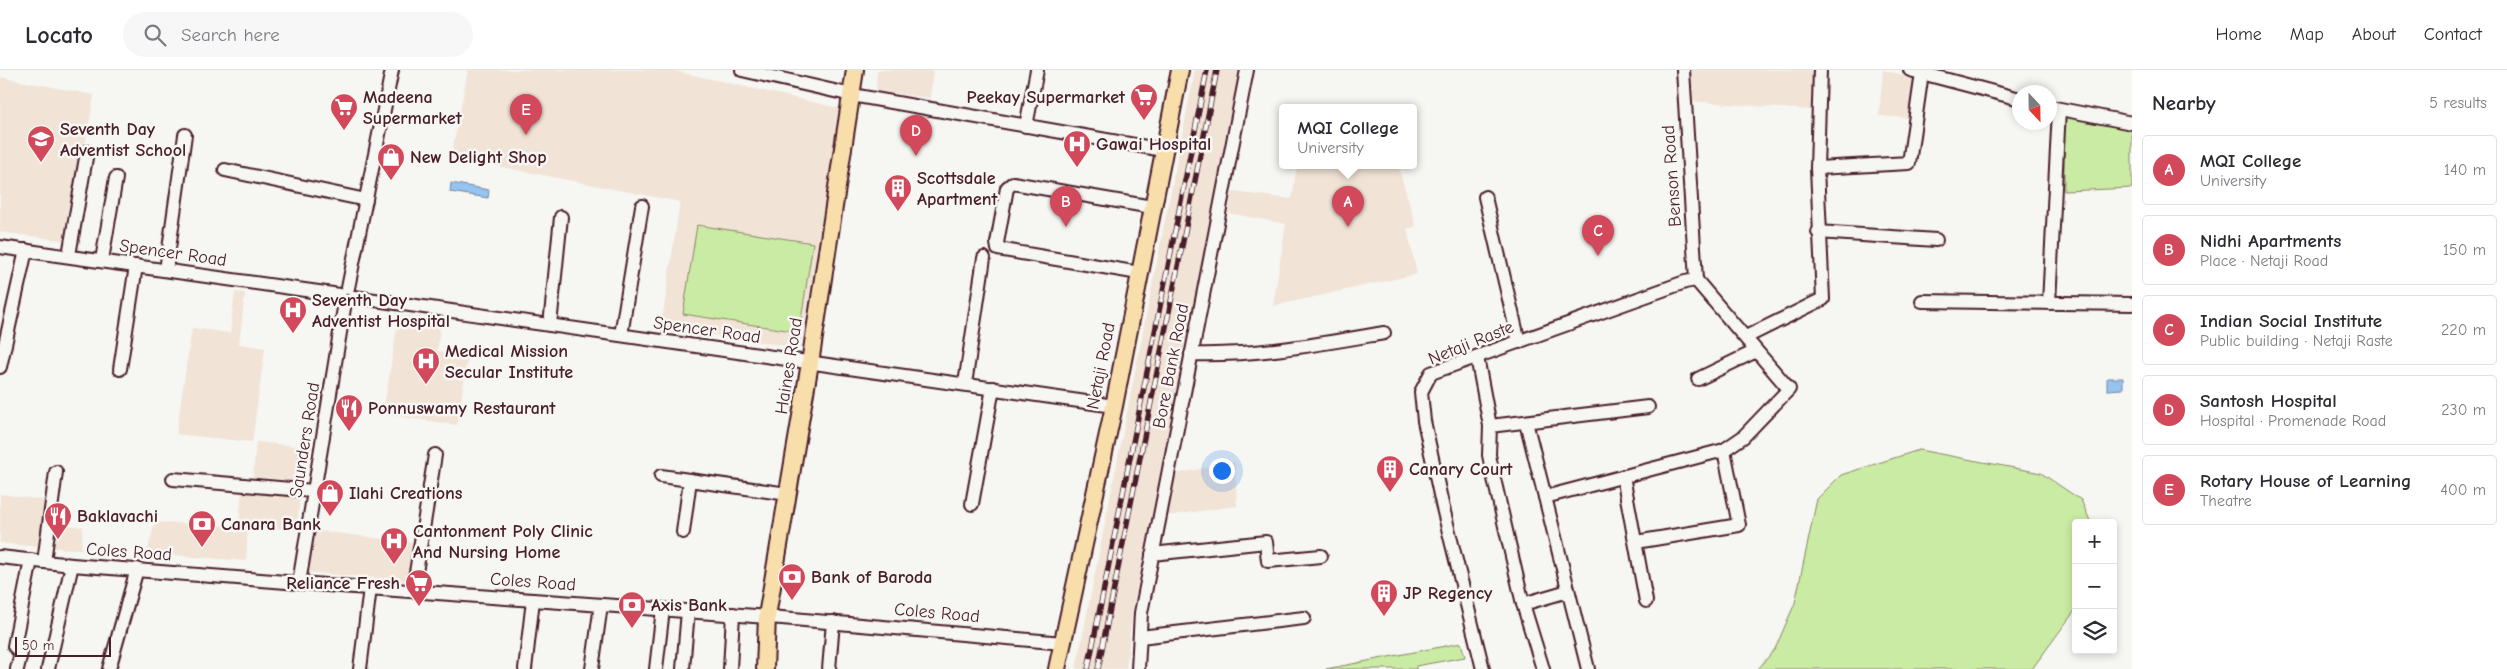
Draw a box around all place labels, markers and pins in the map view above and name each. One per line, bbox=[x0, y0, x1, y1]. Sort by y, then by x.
supermarket icon: Peekay Supermarket bbox=[1129, 82, 1159, 121]
place label: Madeena Supermarket bbox=[363, 87, 463, 129]
place label: Peekay Supermarket bbox=[966, 87, 1126, 108]
supermarket icon: Madeena Supermarket bbox=[329, 92, 359, 131]
pin: E bbox=[510, 94, 542, 135]
pin: D bbox=[900, 115, 932, 156]
place label: Seventh Day Adventist School bbox=[60, 119, 186, 161]
school or university icon: Seventh Day Adventist School bbox=[26, 124, 56, 163]
hospital icon: Gawai Hospital bbox=[1062, 129, 1092, 168]
place label: Gawai Hospital bbox=[1096, 134, 1211, 155]
shop icon: New Delight Shop bbox=[376, 142, 406, 181]
place label: New Delight Shop bbox=[410, 147, 547, 168]
place label: Scottsdale Apartment bbox=[917, 168, 999, 210]
building icon: Scottsdale Apartment bbox=[883, 173, 913, 212]
pin: B bbox=[1050, 186, 1082, 227]
pin: A bbox=[1332, 186, 1364, 227]
pin: C bbox=[1582, 215, 1614, 256]
place label: Seventh Day Adventist Hospital bbox=[312, 290, 450, 332]
hospital icon: Seventh Day Adventist Hospital bbox=[278, 295, 308, 334]
place label: Medical Mission Secular Institute bbox=[445, 341, 573, 383]
hospital icon: Medical Mission Secular Institute bbox=[411, 346, 441, 385]
restaurant icon: Ponnuswamy Restaurant bbox=[334, 393, 364, 432]
place label: Ponnuswamy Restaurant bbox=[368, 398, 557, 419]
building icon: Canary Court bbox=[1375, 454, 1405, 493]
place label: Canary Court bbox=[1409, 459, 1513, 480]
shop icon: Ilahi Creations bbox=[315, 478, 345, 517]
place label: Ilahi Creations bbox=[349, 483, 463, 504]
restaurant icon: Baklavachi bbox=[43, 501, 73, 540]
place label: Baklavachi bbox=[77, 506, 158, 527]
bank icon: Canara Bank bbox=[187, 509, 217, 548]
place label: Canara Bank bbox=[221, 514, 321, 535]
place label: Cantonment Poly Clinic And Nursing Home bbox=[413, 521, 593, 563]
hospital icon: Cantonment Poly Clinic And Nursing Home bbox=[379, 526, 409, 565]
bank icon: Bank of Baroda bbox=[777, 562, 807, 601]
place label: Bank of Baroda bbox=[811, 567, 932, 588]
supermarket icon: Reliance Fresh bbox=[404, 568, 434, 607]
place label: Reliance Fresh bbox=[286, 573, 400, 594]
building icon: JP Regency bbox=[1369, 578, 1399, 617]
place label: JP Regency bbox=[1403, 583, 1493, 604]
bank icon: Axis Bank bbox=[617, 590, 647, 629]
place label: Axis Bank bbox=[651, 595, 727, 616]

